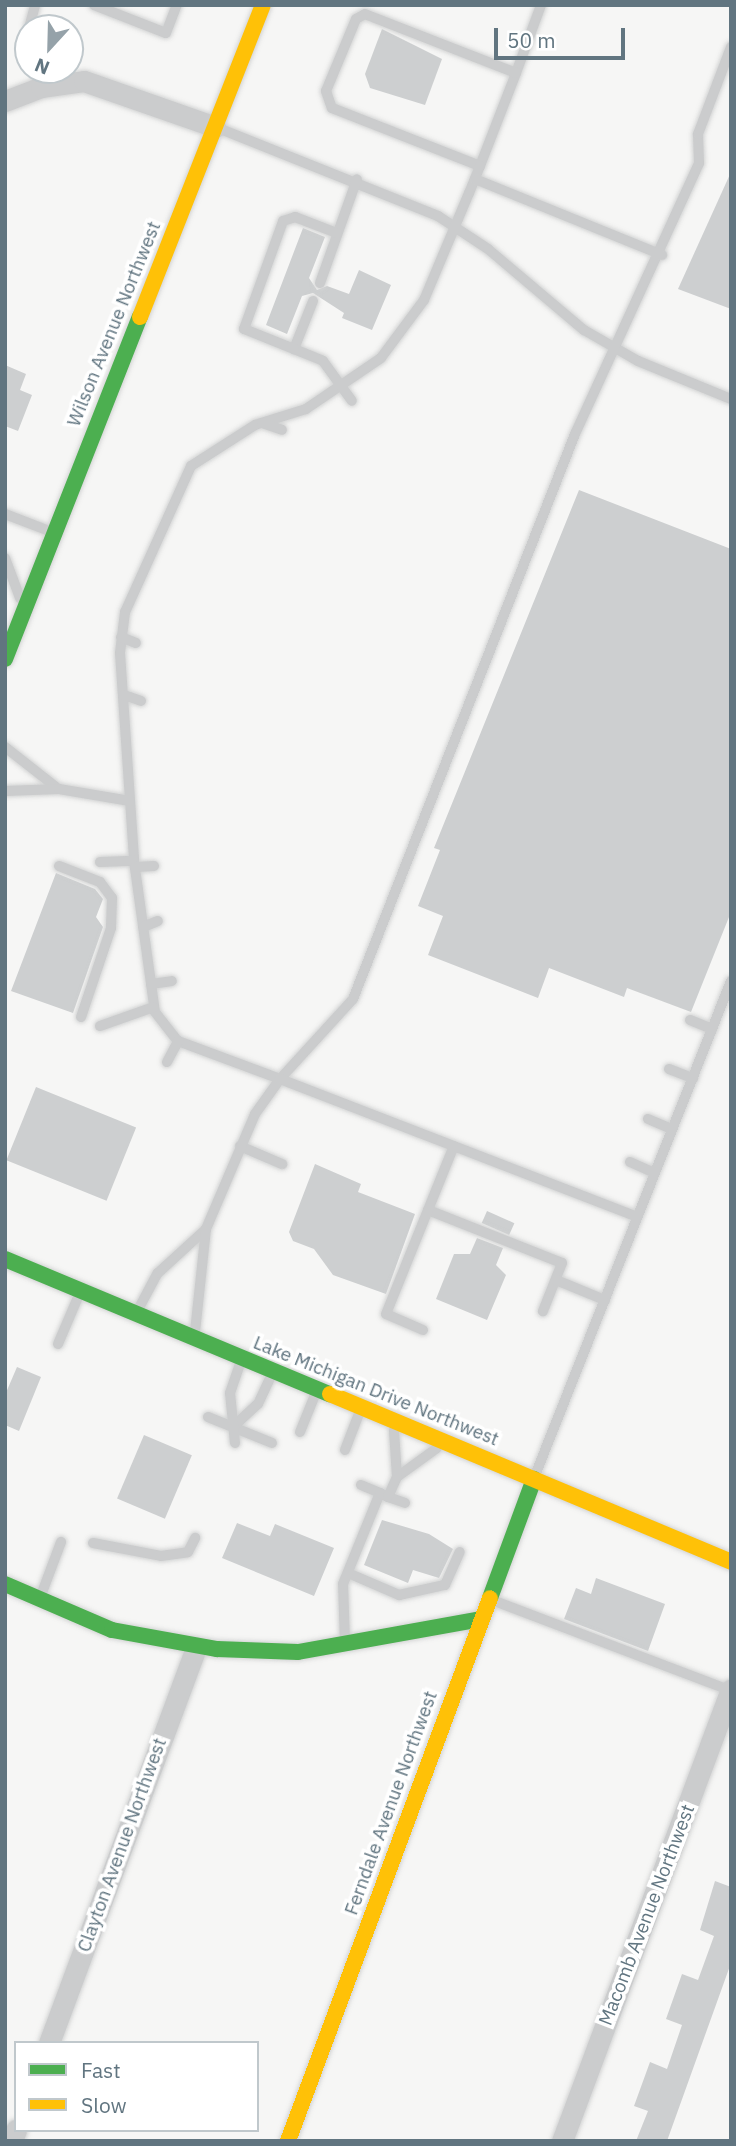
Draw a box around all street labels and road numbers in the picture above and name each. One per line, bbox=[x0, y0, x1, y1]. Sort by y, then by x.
street label: Wilson Avenue Northwest bbox=[62, 218, 166, 430]
street label: Lake Michigan Drive Northwest bbox=[250, 1331, 502, 1451]
street label: Ferndale Avenue Northwest bbox=[340, 1688, 442, 1918]
street label: Clayton Avenue Northwest bbox=[73, 1735, 171, 1955]
street label: Macomb Avenue Northwest bbox=[594, 1801, 700, 2029]

